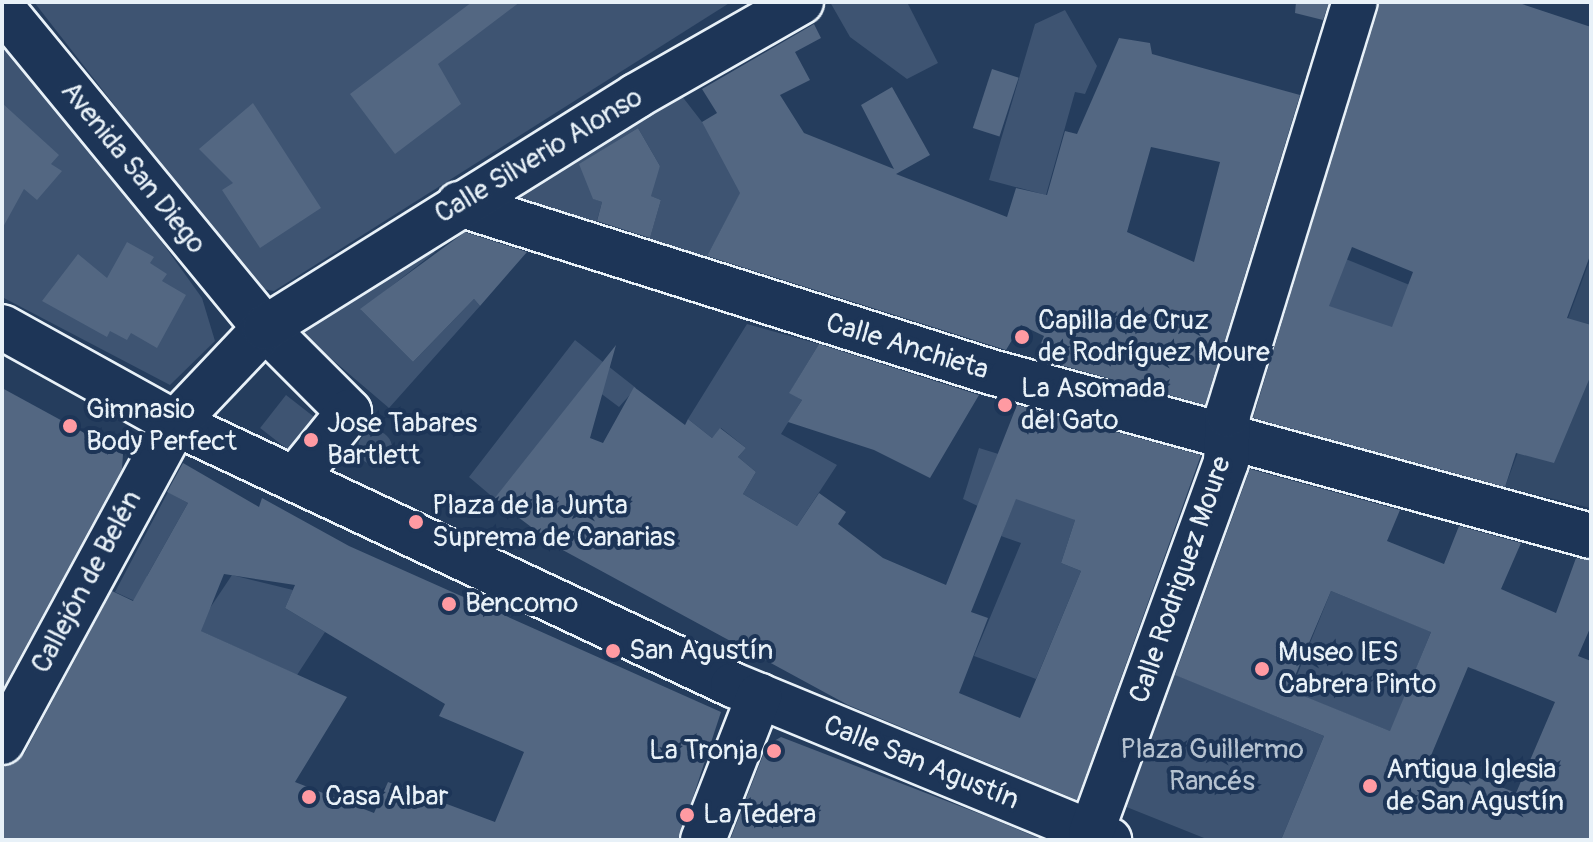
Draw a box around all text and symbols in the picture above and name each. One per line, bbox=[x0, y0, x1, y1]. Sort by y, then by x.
street label: Avenida San Diego bbox=[53, 75, 213, 261]
street label: Calle Silverio Alonso bbox=[429, 81, 649, 231]
place label: Capilla de Cruz de Rodríguez Moure bbox=[1038, 304, 1270, 370]
street label: Calle Anchieta bbox=[822, 306, 992, 388]
marker: Capilla de Cruz de Rodríguez Moure bbox=[1013, 328, 1031, 346]
place label: La Asomada del Gato bbox=[1021, 372, 1165, 438]
place label: Gimnasio Body Perfect bbox=[86, 393, 237, 459]
marker: La Asomada del Gato bbox=[996, 396, 1014, 414]
place label: Jose Tabares Bartlett bbox=[327, 407, 477, 473]
marker: Gimnasio Body Perfect bbox=[61, 417, 79, 435]
marker: Jose Tabares Bartlett bbox=[302, 431, 320, 449]
street label: Calle Rodriguez Moure bbox=[1123, 452, 1239, 708]
street label: Callejón de Belén bbox=[25, 485, 149, 679]
place label: Plaza de la Junta Suprema de Canarias bbox=[432, 489, 675, 555]
marker: Plaza de la Junta Suprema de Canarias bbox=[407, 513, 425, 531]
place label: Bencomo bbox=[465, 587, 578, 621]
marker: Bencomo bbox=[440, 595, 458, 613]
place label: San Agustín bbox=[629, 634, 773, 668]
place label: Museo IES Cabrera Pinto bbox=[1278, 636, 1436, 702]
marker: San Agustín bbox=[604, 642, 622, 660]
marker: Museo IES Cabrera Pinto bbox=[1253, 660, 1271, 678]
street label: Calle San Agustín bbox=[818, 709, 1024, 817]
park label: Plaza Guillermo Rancés bbox=[1120, 733, 1304, 799]
place label: La Tronja bbox=[649, 734, 758, 768]
marker: La Tronja bbox=[765, 742, 783, 760]
place label: Antigua Iglesia de San Agustín bbox=[1386, 753, 1564, 819]
marker: Antigua Iglesia de San Agustín bbox=[1361, 777, 1379, 795]
place label: Casa Albar bbox=[325, 780, 449, 814]
marker: Casa Albar bbox=[300, 788, 318, 806]
place label: La Tedera bbox=[703, 798, 816, 832]
marker: La Tedera bbox=[678, 806, 696, 824]

